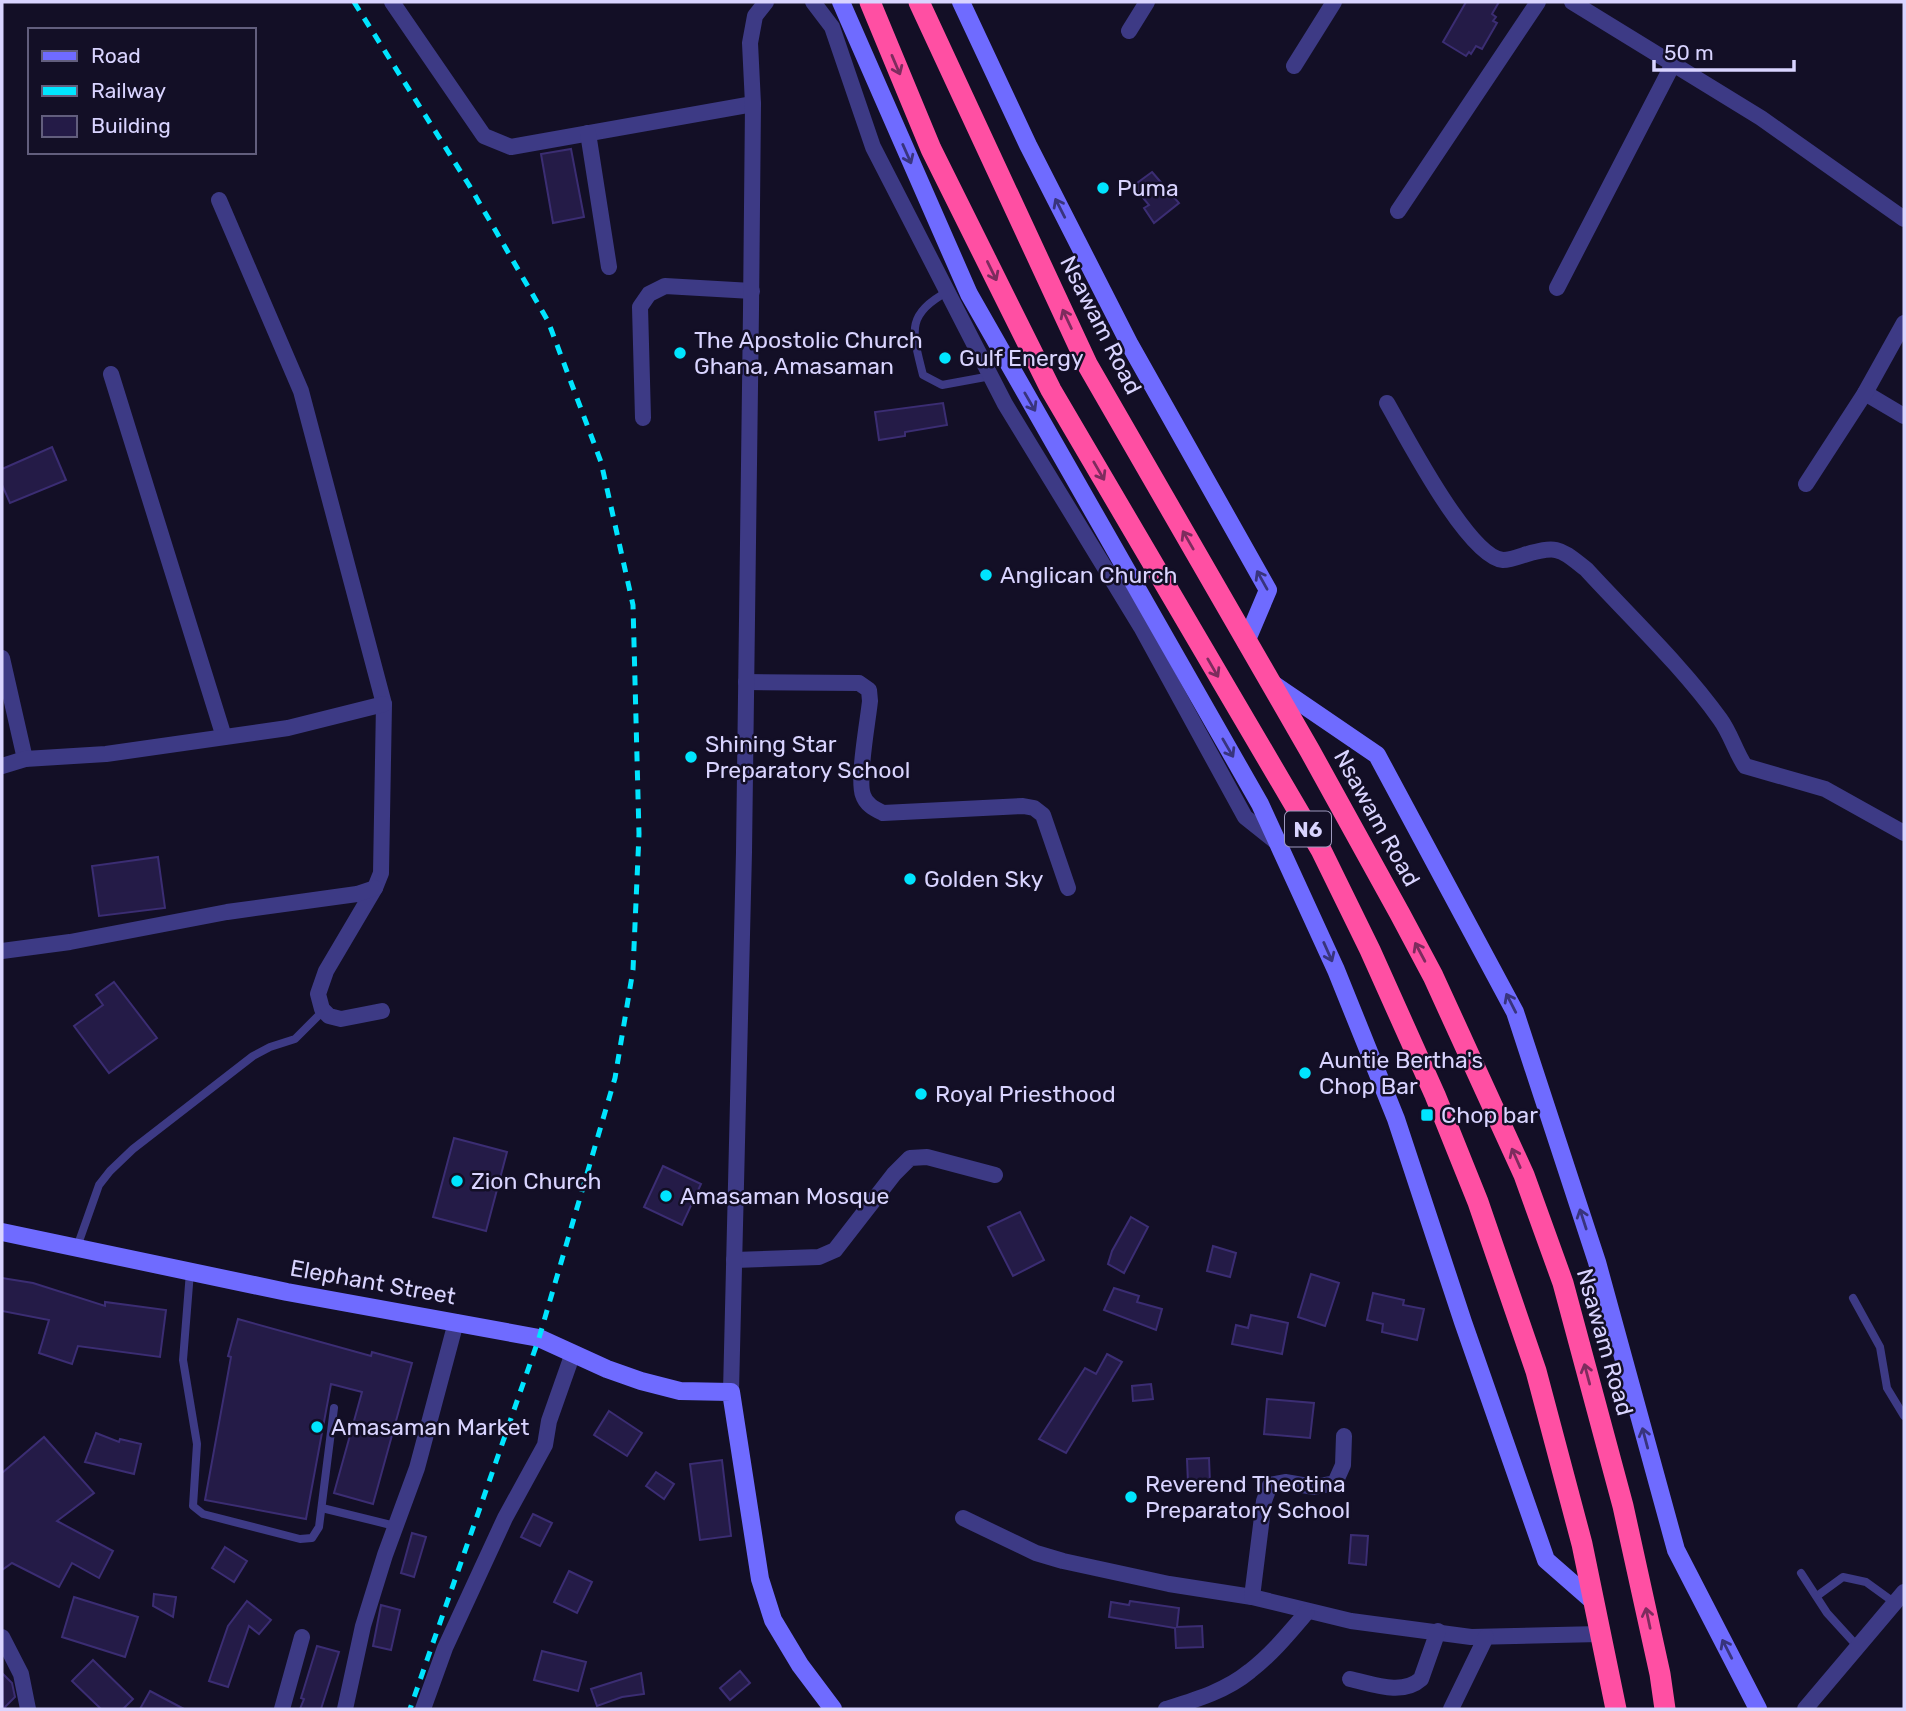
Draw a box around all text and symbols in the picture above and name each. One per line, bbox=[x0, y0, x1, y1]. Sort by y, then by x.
legend bbox=[28, 28, 256, 154]
scale bar bbox=[1654, 28, 1794, 72]
text: 50 m bbox=[1664, 40, 1714, 65]
text: Road bbox=[91, 43, 141, 68]
one-way arrow bbox=[890, 54, 903, 75]
text: Railway bbox=[91, 78, 166, 103]
text: Building bbox=[91, 113, 171, 138]
one-way arrow bbox=[901, 143, 914, 165]
place label: Puma bbox=[1117, 174, 1179, 202]
marker: Puma bbox=[1095, 180, 1111, 196]
one-way arrow bbox=[1052, 198, 1066, 219]
street label: Nsawam Road bbox=[1054, 251, 1148, 399]
one-way arrow bbox=[985, 260, 999, 281]
one-way arrow bbox=[1060, 309, 1073, 330]
place label: The Apostolic Church Ghana, Amasaman bbox=[694, 326, 923, 380]
place label: Gulf Energy bbox=[959, 344, 1084, 372]
marker: The Apostolic Church Ghana, Amasaman bbox=[672, 345, 688, 361]
marker: Gulf Energy bbox=[937, 350, 953, 366]
one-way arrow bbox=[1023, 391, 1037, 411]
one-way arrow bbox=[1092, 461, 1106, 481]
one-way arrow bbox=[1181, 530, 1195, 550]
place label: Anglican Church bbox=[1000, 561, 1178, 589]
marker: Anglican Church bbox=[978, 567, 994, 583]
one-way arrow bbox=[1255, 570, 1269, 590]
one-way arrow bbox=[1206, 658, 1220, 678]
place label: Shining Star Preparatory School bbox=[705, 730, 910, 784]
one-way arrow bbox=[1221, 738, 1235, 758]
street label: Nsawam Road bbox=[1328, 745, 1426, 891]
marker: Shining Star Preparatory School bbox=[683, 749, 699, 765]
road number: N6 bbox=[1285, 812, 1331, 846]
place label: Golden Sky bbox=[924, 865, 1044, 893]
marker: Golden Sky bbox=[902, 871, 918, 887]
one-way arrow bbox=[1322, 941, 1335, 962]
one-way arrow bbox=[1413, 942, 1427, 962]
one-way arrow bbox=[1503, 993, 1517, 1014]
place label: Auntie Bertha's Chop Bar bbox=[1319, 1046, 1483, 1100]
marker: Auntie Bertha's Chop Bar bbox=[1297, 1065, 1313, 1081]
place label: Royal Priesthood bbox=[935, 1080, 1116, 1108]
marker: Royal Priesthood bbox=[913, 1086, 929, 1102]
place label: Chop bar bbox=[1441, 1101, 1538, 1129]
marker: Chop bar bbox=[1419, 1107, 1435, 1123]
one-way arrow bbox=[1509, 1148, 1522, 1169]
place label: Zion Church bbox=[471, 1167, 602, 1195]
marker: Zion Church bbox=[449, 1173, 465, 1189]
place label: Amasaman Mosque bbox=[680, 1182, 889, 1210]
marker: Amasaman Mosque bbox=[658, 1188, 674, 1204]
one-way arrow bbox=[1576, 1208, 1588, 1230]
street label: Elephant Street bbox=[288, 1254, 458, 1310]
street label: Nsawam Road bbox=[1571, 1265, 1639, 1419]
one-way arrow bbox=[1580, 1363, 1593, 1386]
place label: Amasaman Market bbox=[331, 1413, 530, 1441]
marker: Amasaman Market bbox=[309, 1419, 325, 1435]
one-way arrow bbox=[1638, 1427, 1651, 1449]
place label: Reverend Theotina Preparatory School bbox=[1145, 1470, 1350, 1524]
marker: Reverend Theotina Preparatory School bbox=[1123, 1489, 1139, 1505]
one-way arrow bbox=[1640, 1607, 1654, 1630]
one-way arrow bbox=[1719, 1639, 1733, 1660]

